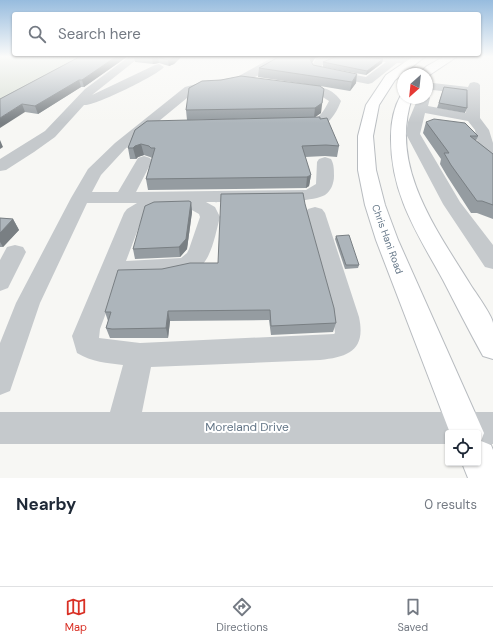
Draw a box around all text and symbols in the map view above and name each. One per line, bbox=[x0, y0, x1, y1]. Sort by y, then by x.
search box bbox=[12, 12, 481, 56]
icon: search bbox=[26, 23, 48, 45]
text: Search here bbox=[58, 24, 141, 44]
north arrow bbox=[397, 68, 433, 104]
street label: Chris Hani Road bbox=[369, 203, 406, 276]
street label: Moreland Drive bbox=[205, 419, 289, 435]
map controls bbox=[445, 430, 481, 466]
button: locate bbox=[445, 430, 481, 466]
text: Nearby bbox=[16, 493, 76, 515]
text: 0 results bbox=[424, 496, 477, 513]
tab: Map bbox=[65, 596, 87, 634]
tab: Directions bbox=[216, 596, 268, 634]
tab: Saved bbox=[397, 596, 428, 634]

